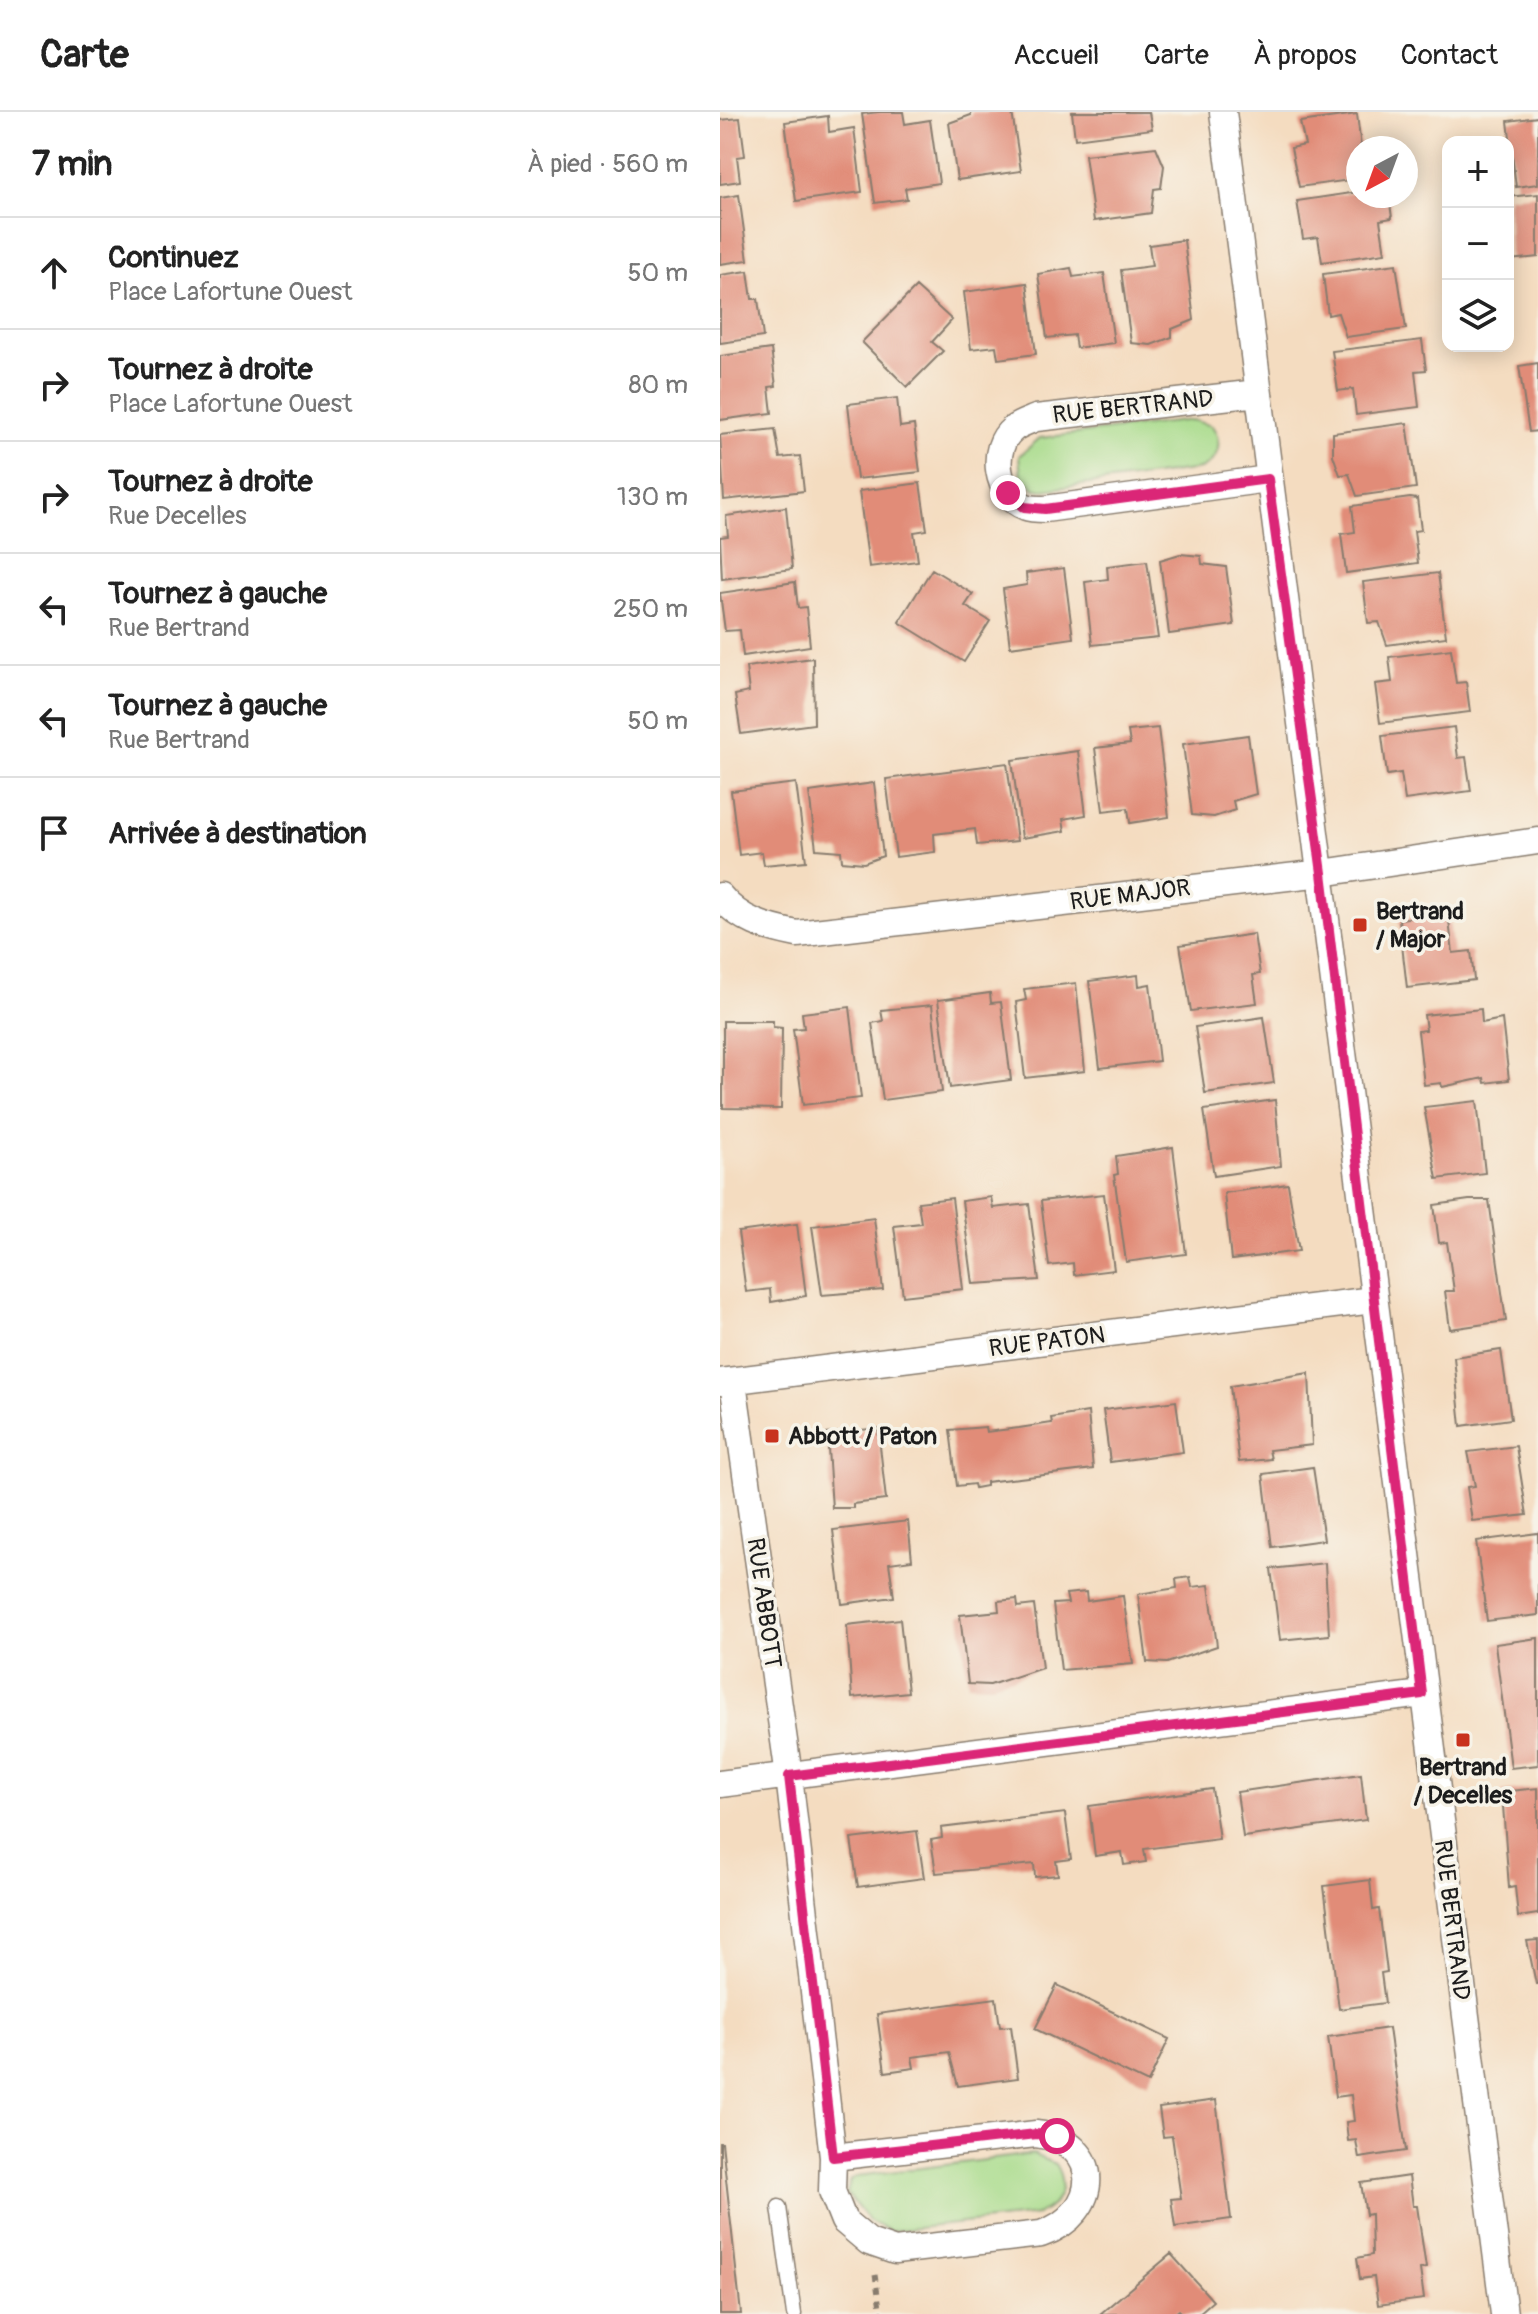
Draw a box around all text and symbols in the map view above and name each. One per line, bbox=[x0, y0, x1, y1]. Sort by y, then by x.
text: Carte bbox=[40, 31, 129, 79]
text: Accueil bbox=[1013, 38, 1100, 73]
text: Carte bbox=[1144, 38, 1209, 73]
text: À propos bbox=[1253, 38, 1357, 73]
text: Contact bbox=[1401, 38, 1498, 73]
north arrow bbox=[1346, 136, 1418, 208]
map controls bbox=[1442, 136, 1514, 352]
button: + bbox=[1442, 136, 1514, 208]
text: 7 min bbox=[32, 143, 113, 186]
text: À pied · 560 m bbox=[527, 148, 688, 180]
button: − bbox=[1442, 208, 1514, 280]
text: Continuez bbox=[108, 239, 239, 276]
icon: ahead bbox=[32, 251, 76, 295]
text: 50 m bbox=[627, 257, 688, 289]
text: Place Lafortune Ouest bbox=[108, 276, 353, 308]
button: layers bbox=[1442, 280, 1514, 352]
text: Tournez à droite bbox=[108, 351, 312, 388]
icon: right bbox=[32, 363, 76, 407]
text: 80 m bbox=[628, 369, 688, 401]
street label: RUE BERTRAND bbox=[1051, 384, 1215, 430]
text: Place Lafortune Ouest bbox=[108, 388, 353, 420]
text: Tournez à droite bbox=[108, 463, 312, 500]
icon: right bbox=[32, 475, 76, 519]
route end bbox=[990, 475, 1026, 511]
text: 130 m bbox=[617, 481, 688, 513]
text: Rue Decelles bbox=[108, 500, 247, 532]
text: Tournez à gauche bbox=[108, 575, 327, 612]
icon: left bbox=[32, 587, 76, 631]
text: 250 m bbox=[613, 593, 688, 625]
text: Rue Bertrand bbox=[108, 612, 250, 644]
text: Tournez à gauche bbox=[108, 687, 327, 724]
icon: left bbox=[32, 699, 76, 743]
text: 50 m bbox=[627, 705, 688, 737]
text: Rue Bertrand bbox=[108, 724, 250, 756]
icon: arrive bbox=[32, 811, 76, 855]
text: Arrivée à destination bbox=[108, 815, 367, 852]
street label: RUE MAJOR bbox=[1068, 873, 1192, 917]
place label: Bertrand / Major bbox=[1376, 897, 1464, 954]
marker: Bertrand / Major bbox=[1351, 916, 1369, 934]
street label: RUE PATON bbox=[987, 1321, 1107, 1363]
place label: Abbott / Paton bbox=[788, 1422, 937, 1451]
marker: Abbott / Paton bbox=[763, 1427, 781, 1445]
street label: RUE ABBOTT bbox=[740, 1536, 788, 1670]
marker: Bertrand / Decelles bbox=[1454, 1731, 1472, 1749]
place label: Bertrand / Decelles bbox=[1414, 1753, 1513, 1810]
street label: RUE BERTRAND bbox=[1428, 1838, 1476, 2002]
route start bbox=[1039, 2118, 1075, 2154]

